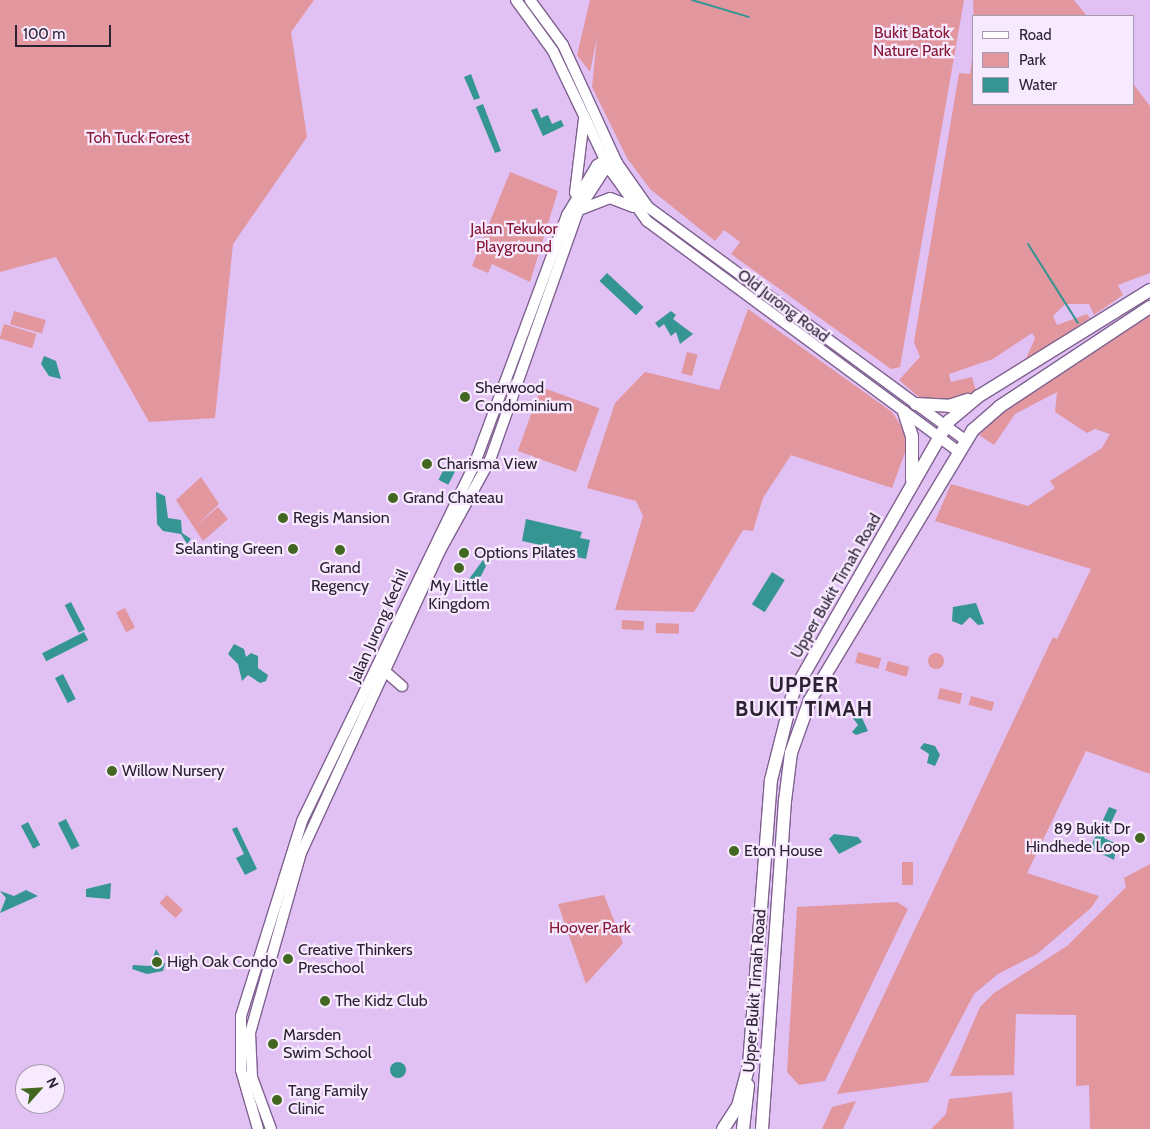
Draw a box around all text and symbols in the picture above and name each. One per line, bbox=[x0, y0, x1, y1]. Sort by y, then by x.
scale bar bbox=[18, 15, 114, 47]
legend bbox=[972, 15, 1135, 105]
park label: Bukit Batok Nature Park bbox=[873, 23, 951, 61]
text: 100 m bbox=[23, 25, 65, 43]
text: Road bbox=[1019, 26, 1052, 44]
text: Park bbox=[1019, 51, 1046, 69]
text: Water bbox=[1019, 76, 1057, 94]
park label: Toh Tuck Forest bbox=[86, 128, 190, 148]
park label: Jalan Tekukor Playground bbox=[470, 219, 558, 257]
street label: Old Jurong Road bbox=[733, 265, 833, 347]
place label: Sherwood Condominium bbox=[475, 378, 572, 416]
marker: Sherwood Condominium bbox=[459, 391, 471, 403]
place label: Charisma View bbox=[437, 454, 537, 474]
marker: Charisma View bbox=[421, 458, 433, 470]
place label: Grand Chateau bbox=[403, 488, 503, 508]
marker: Grand Chateau bbox=[387, 492, 399, 504]
place label: Regis Mansion bbox=[293, 508, 390, 528]
street label: Upper Bukit Timah Road bbox=[787, 510, 885, 662]
marker: Regis Mansion bbox=[277, 512, 289, 524]
place label: Selanting Green bbox=[175, 539, 283, 559]
marker: Selanting Green bbox=[287, 543, 299, 555]
place label: Options Pilates bbox=[474, 543, 576, 563]
marker: Grand Regency bbox=[334, 544, 346, 556]
marker: Options Pilates bbox=[458, 547, 470, 559]
place label: Grand Regency bbox=[311, 558, 369, 596]
marker: My Little Kingdom bbox=[453, 562, 465, 574]
street label: Jalan Jurong Kechil bbox=[345, 566, 413, 686]
place label: My Little Kingdom bbox=[428, 576, 490, 614]
district label: UPPER BUKIT TIMAH bbox=[734, 672, 874, 722]
place label: Willow Nursery bbox=[122, 761, 224, 781]
marker: Willow Nursery bbox=[106, 765, 118, 777]
place label: 89 Bukit Dr Hindhede Loop bbox=[1026, 819, 1130, 857]
marker: 89 Bukit Dr Hindhede Loop bbox=[1134, 832, 1146, 844]
place label: Eton House bbox=[744, 841, 822, 861]
marker: Eton House bbox=[728, 845, 740, 857]
street label: Upper Bukit Timah Road bbox=[740, 909, 770, 1073]
park label: Hoover Park bbox=[549, 918, 631, 938]
place label: Creative Thinkers Preschool bbox=[298, 940, 413, 978]
place label: High Oak Condo bbox=[167, 952, 277, 972]
marker: Creative Thinkers Preschool bbox=[282, 953, 294, 965]
marker: High Oak Condo bbox=[151, 956, 163, 968]
place label: The Kidz Club bbox=[335, 991, 428, 1011]
marker: The Kidz Club bbox=[319, 995, 331, 1007]
place label: Marsden Swim School bbox=[283, 1025, 371, 1063]
marker: Marsden Swim School bbox=[267, 1038, 279, 1050]
north arrow bbox=[15, 1064, 65, 1114]
text: N bbox=[42, 1074, 63, 1091]
place label: Tang Family Clinic bbox=[288, 1081, 368, 1119]
marker: Tang Family Clinic bbox=[270, 1093, 284, 1107]

